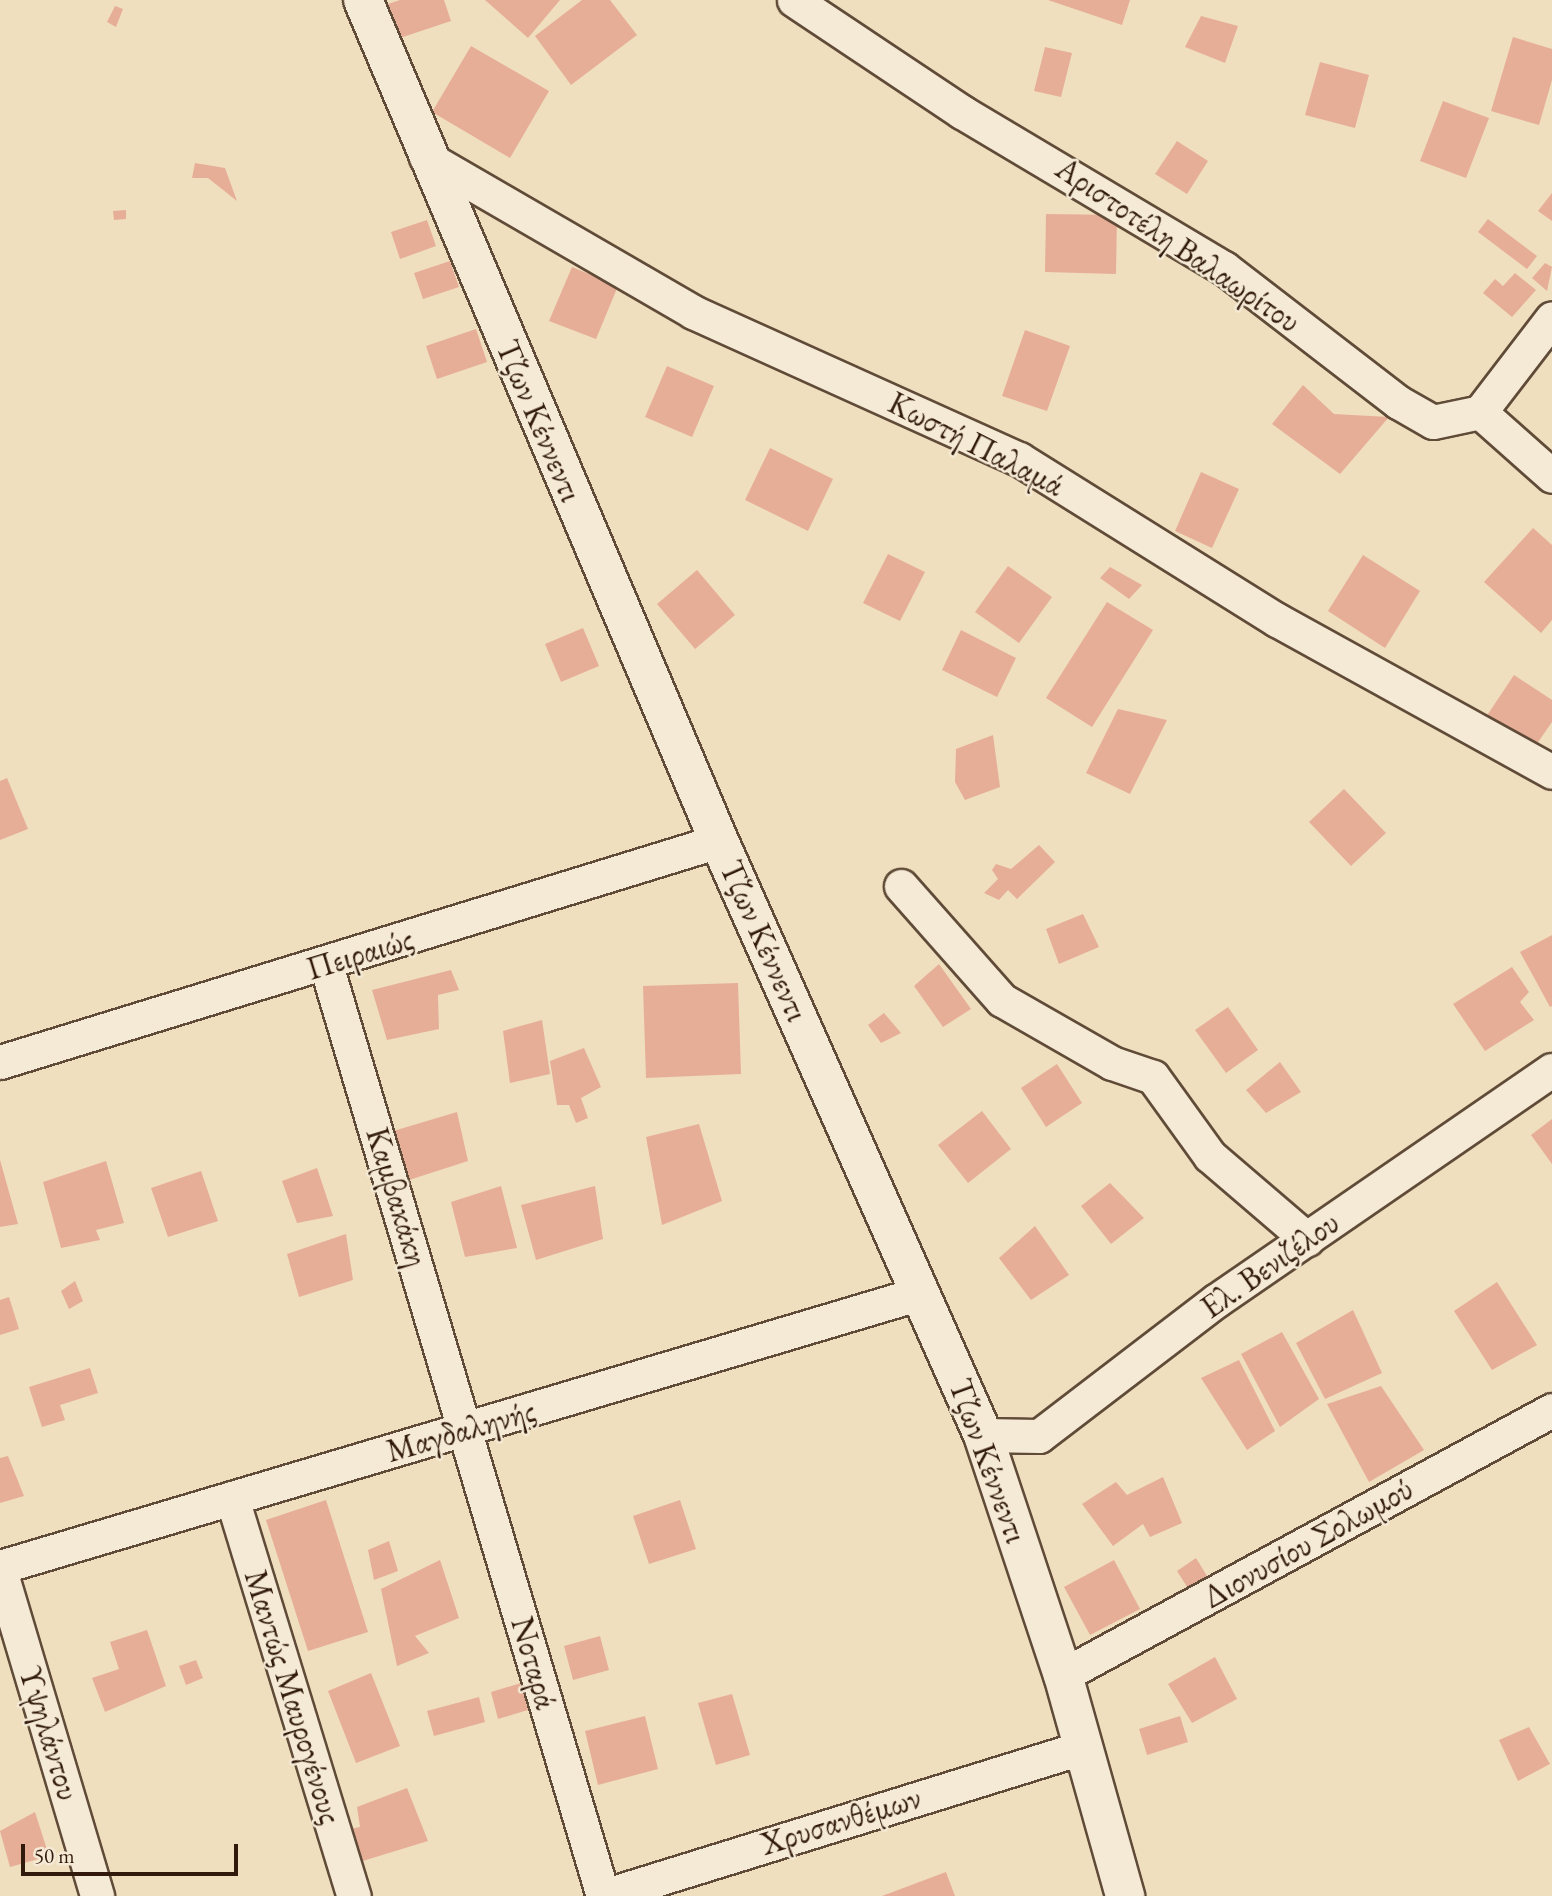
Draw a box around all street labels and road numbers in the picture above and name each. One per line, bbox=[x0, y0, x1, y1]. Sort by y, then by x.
street label: Αριστοτέλη Βαλαωρίτου bbox=[1049, 149, 1307, 341]
street label: Τζων Κέννεντι bbox=[488, 334, 590, 508]
street label: Κωστή Παλαμά bbox=[882, 383, 1070, 505]
street label: Τζων Κέννεντι bbox=[711, 855, 817, 1027]
street label: Πειραιώς bbox=[302, 920, 418, 988]
street label: Καμβακάκη bbox=[358, 1123, 436, 1271]
street label: Ελ. Βενιζέλου bbox=[1194, 1203, 1346, 1327]
street label: Τζων Κέννεντι bbox=[941, 1374, 1035, 1548]
street label: Μαγδαληνής bbox=[382, 1391, 540, 1471]
street label: Διονυσίου Σολωμού bbox=[1196, 1470, 1420, 1616]
street label: Μαντώς Μαυρογένους bbox=[236, 1565, 350, 1829]
street label: Νοταρά bbox=[503, 1613, 565, 1713]
street label: Υψηλάντου bbox=[10, 1661, 88, 1805]
street label: Χρυσανθέμων bbox=[756, 1778, 926, 1864]

